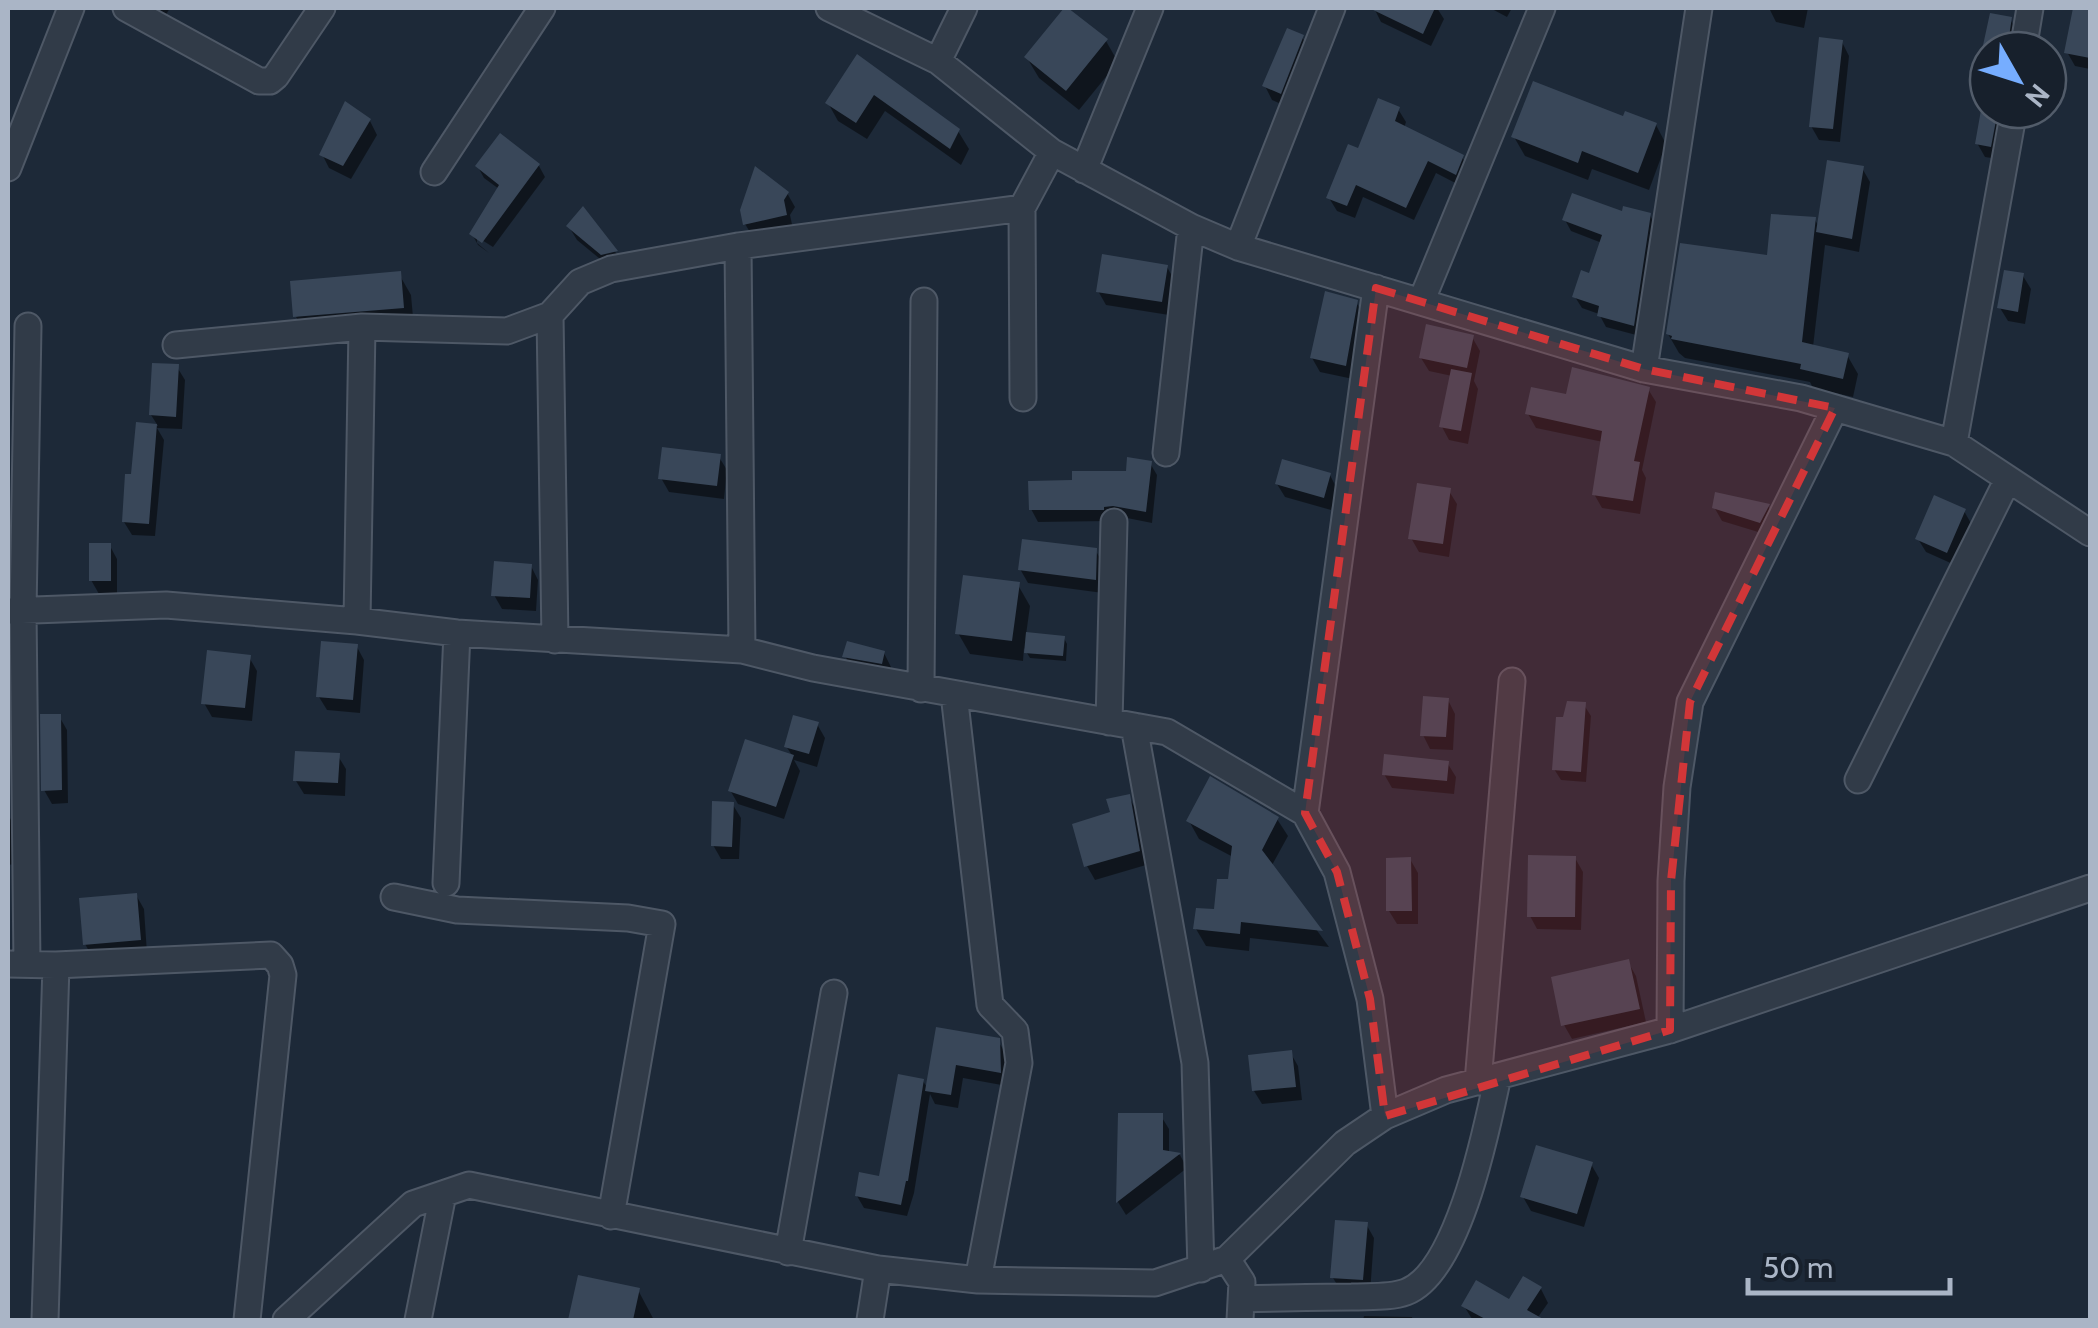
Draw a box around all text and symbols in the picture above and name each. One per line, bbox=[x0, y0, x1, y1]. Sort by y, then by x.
north arrow bbox=[1968, 30, 2068, 130]
text: N bbox=[2018, 77, 2057, 114]
scale bar bbox=[1748, 1233, 1950, 1295]
text: 50 m bbox=[1763, 1249, 1833, 1286]

